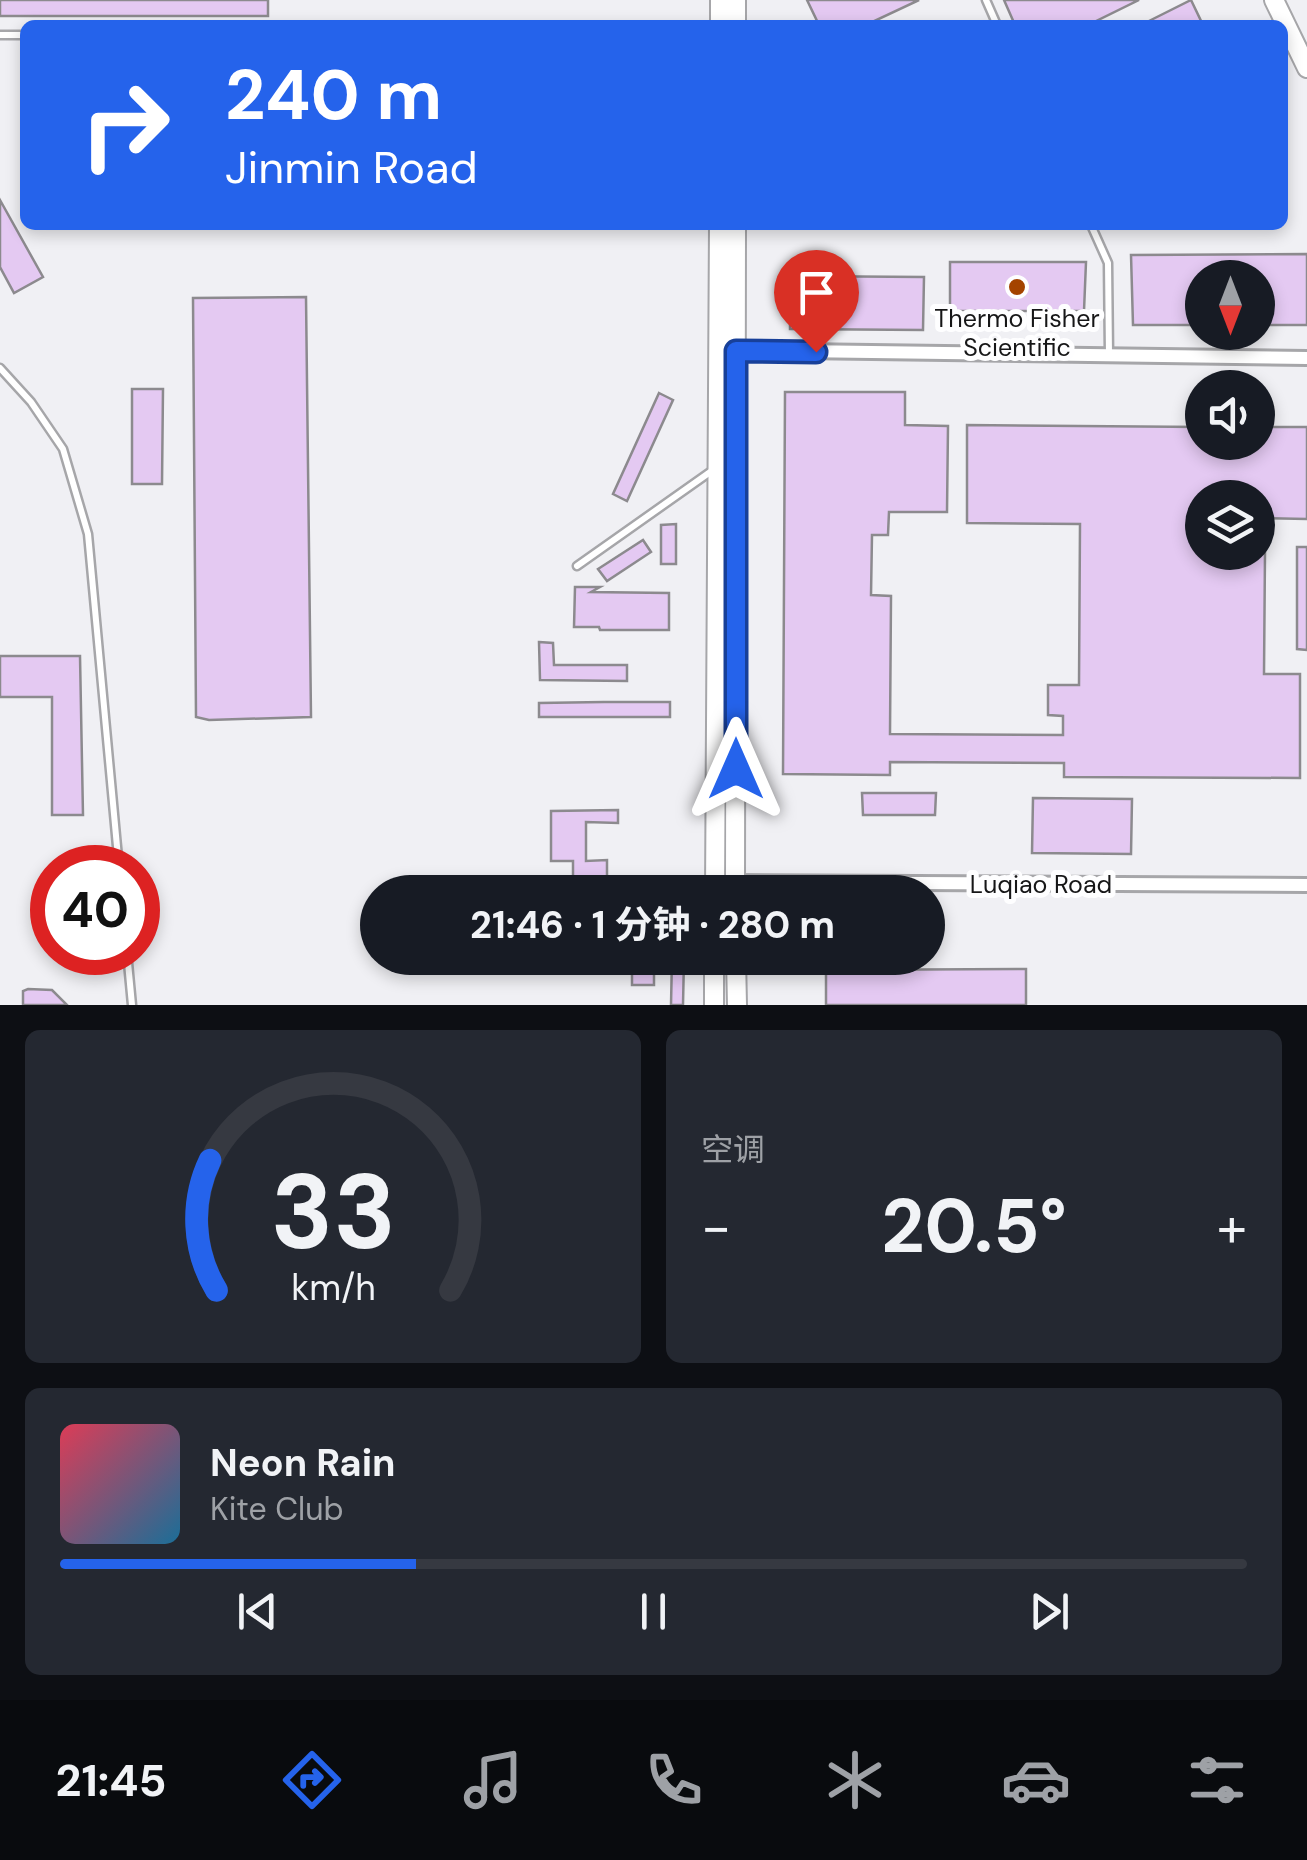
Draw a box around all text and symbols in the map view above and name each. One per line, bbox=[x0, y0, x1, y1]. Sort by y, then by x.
text: 240 m bbox=[225, 50, 442, 141]
icon: right bbox=[60, 60, 190, 190]
text: Jinmin Road bbox=[225, 138, 478, 197]
pin bbox=[774, 250, 859, 353]
north arrow bbox=[1185, 260, 1275, 350]
map controls bbox=[1185, 260, 1275, 570]
icon: arrive bbox=[789, 265, 844, 320]
marker: Thermo Fisher Scientific bbox=[1006, 276, 1028, 298]
place label: Thermo Fisher Scientific bbox=[934, 302, 1100, 364]
button: sound bbox=[1185, 370, 1275, 460]
button: layers bbox=[1185, 480, 1275, 570]
position arrow bbox=[684, 717, 788, 821]
speed limit sign: 40 bbox=[30, 845, 160, 975]
street label: Luqiao Road bbox=[970, 868, 1112, 901]
text: 21:46 · 1 分钟 · 280 m bbox=[470, 900, 835, 950]
text: 空调 bbox=[701, 1129, 765, 1171]
text: 33 bbox=[270, 1145, 396, 1280]
text: 20.5° bbox=[881, 1178, 1067, 1275]
text: − bbox=[701, 1191, 731, 1263]
text: + bbox=[1217, 1191, 1247, 1263]
text: km/h bbox=[291, 1265, 375, 1311]
text: Neon Rain bbox=[210, 1438, 395, 1488]
text: Kite Club bbox=[210, 1488, 344, 1530]
icon: previous bbox=[230, 1584, 285, 1639]
icon: pause bbox=[626, 1584, 681, 1639]
icon: next bbox=[1022, 1584, 1077, 1639]
icon: directions bbox=[277, 1745, 347, 1815]
icon: music bbox=[458, 1745, 528, 1815]
icon: phone bbox=[639, 1745, 709, 1815]
icon: climate bbox=[820, 1745, 890, 1815]
icon: car bbox=[1001, 1745, 1071, 1815]
icon: filters bbox=[1182, 1745, 1252, 1815]
text: 21:45 bbox=[55, 1751, 166, 1810]

